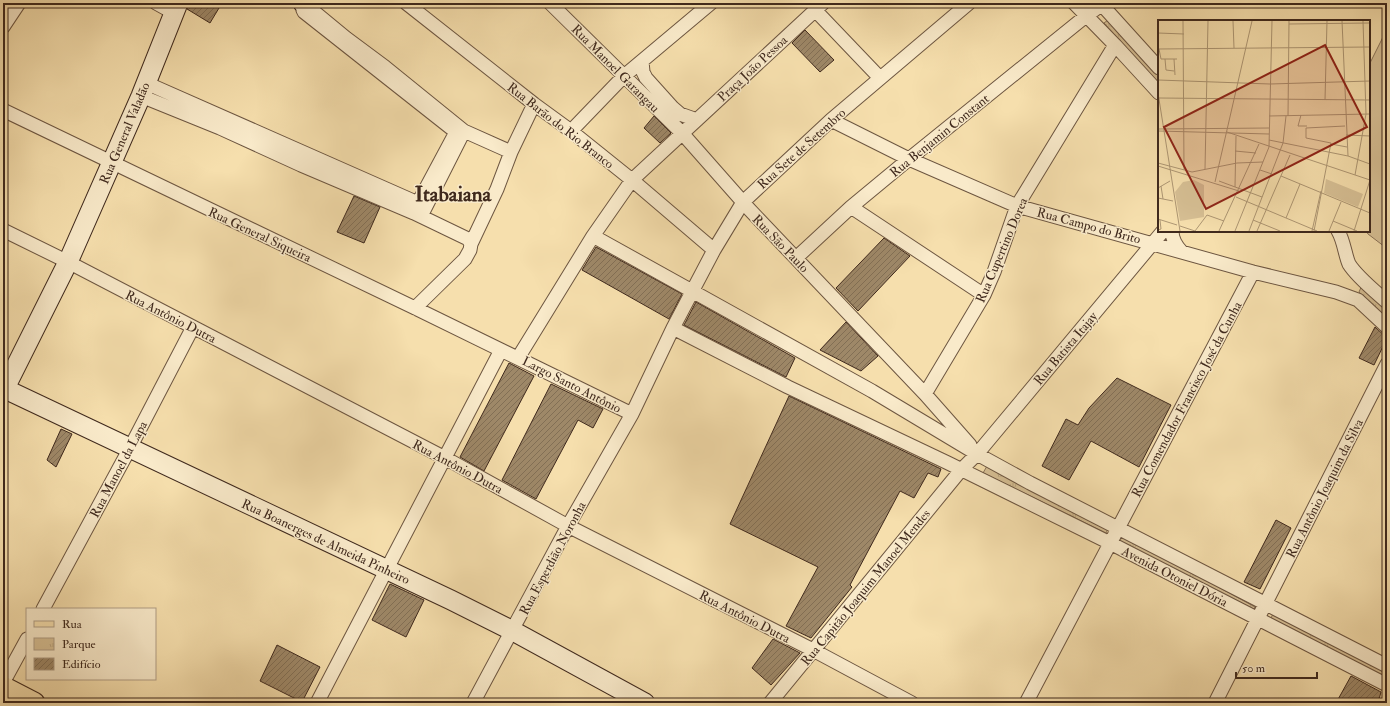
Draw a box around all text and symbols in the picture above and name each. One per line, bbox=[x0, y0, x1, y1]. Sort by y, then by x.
inset map bbox=[1158, 20, 1370, 232]
street label: Rua Manoel Garangau bbox=[568, 21, 663, 116]
street label: Praça João Pessoa bbox=[714, 32, 791, 105]
street label: Rua Barão do Rio Branco bbox=[504, 79, 617, 172]
street label: Rua General Valadão bbox=[96, 80, 154, 187]
street label: Rua Benjamin Constant bbox=[887, 91, 993, 181]
street label: Rua Sete de Setembro bbox=[754, 105, 849, 193]
district label: Itabaiana bbox=[415, 181, 492, 208]
street label: Rua Cupertino Dorea bbox=[973, 195, 1032, 306]
street label: Rua General Siqueira bbox=[205, 204, 314, 266]
street label: Rua Campo do Brito bbox=[1035, 204, 1142, 248]
street label: Rua São Paulo bbox=[749, 211, 812, 276]
street label: Rua Antônio Dutra bbox=[122, 287, 219, 347]
street label: Rua Comendador Francisco José da Cunha bbox=[1128, 298, 1246, 500]
street label: Rua Batista Itajay bbox=[1030, 308, 1102, 389]
street label: Largo Santo Antônio bbox=[519, 353, 624, 417]
street label: Rua Antônio Joaquim da Silva bbox=[1283, 416, 1367, 561]
street label: Rua Manoel da Lapa bbox=[87, 418, 152, 521]
street label: Rua Antônio Dutra bbox=[410, 436, 506, 498]
street label: Rua Boanerges de Almeida Pinheiro bbox=[239, 496, 412, 588]
street label: Rua Esperdião Noronha bbox=[516, 498, 591, 618]
street label: Rua Capitão Joaquim Manoel Mendes bbox=[798, 506, 935, 670]
street label: Avenida Otoniel Dória bbox=[1118, 543, 1231, 611]
street label: Rua Antônio Dutra bbox=[696, 587, 793, 647]
legend bbox=[26, 608, 156, 680]
text: Rua bbox=[62, 617, 83, 632]
text: Parque bbox=[62, 637, 96, 652]
scale bar bbox=[1236, 654, 1317, 680]
text: Edifício bbox=[62, 657, 101, 672]
text: 50 m bbox=[1242, 661, 1266, 676]

